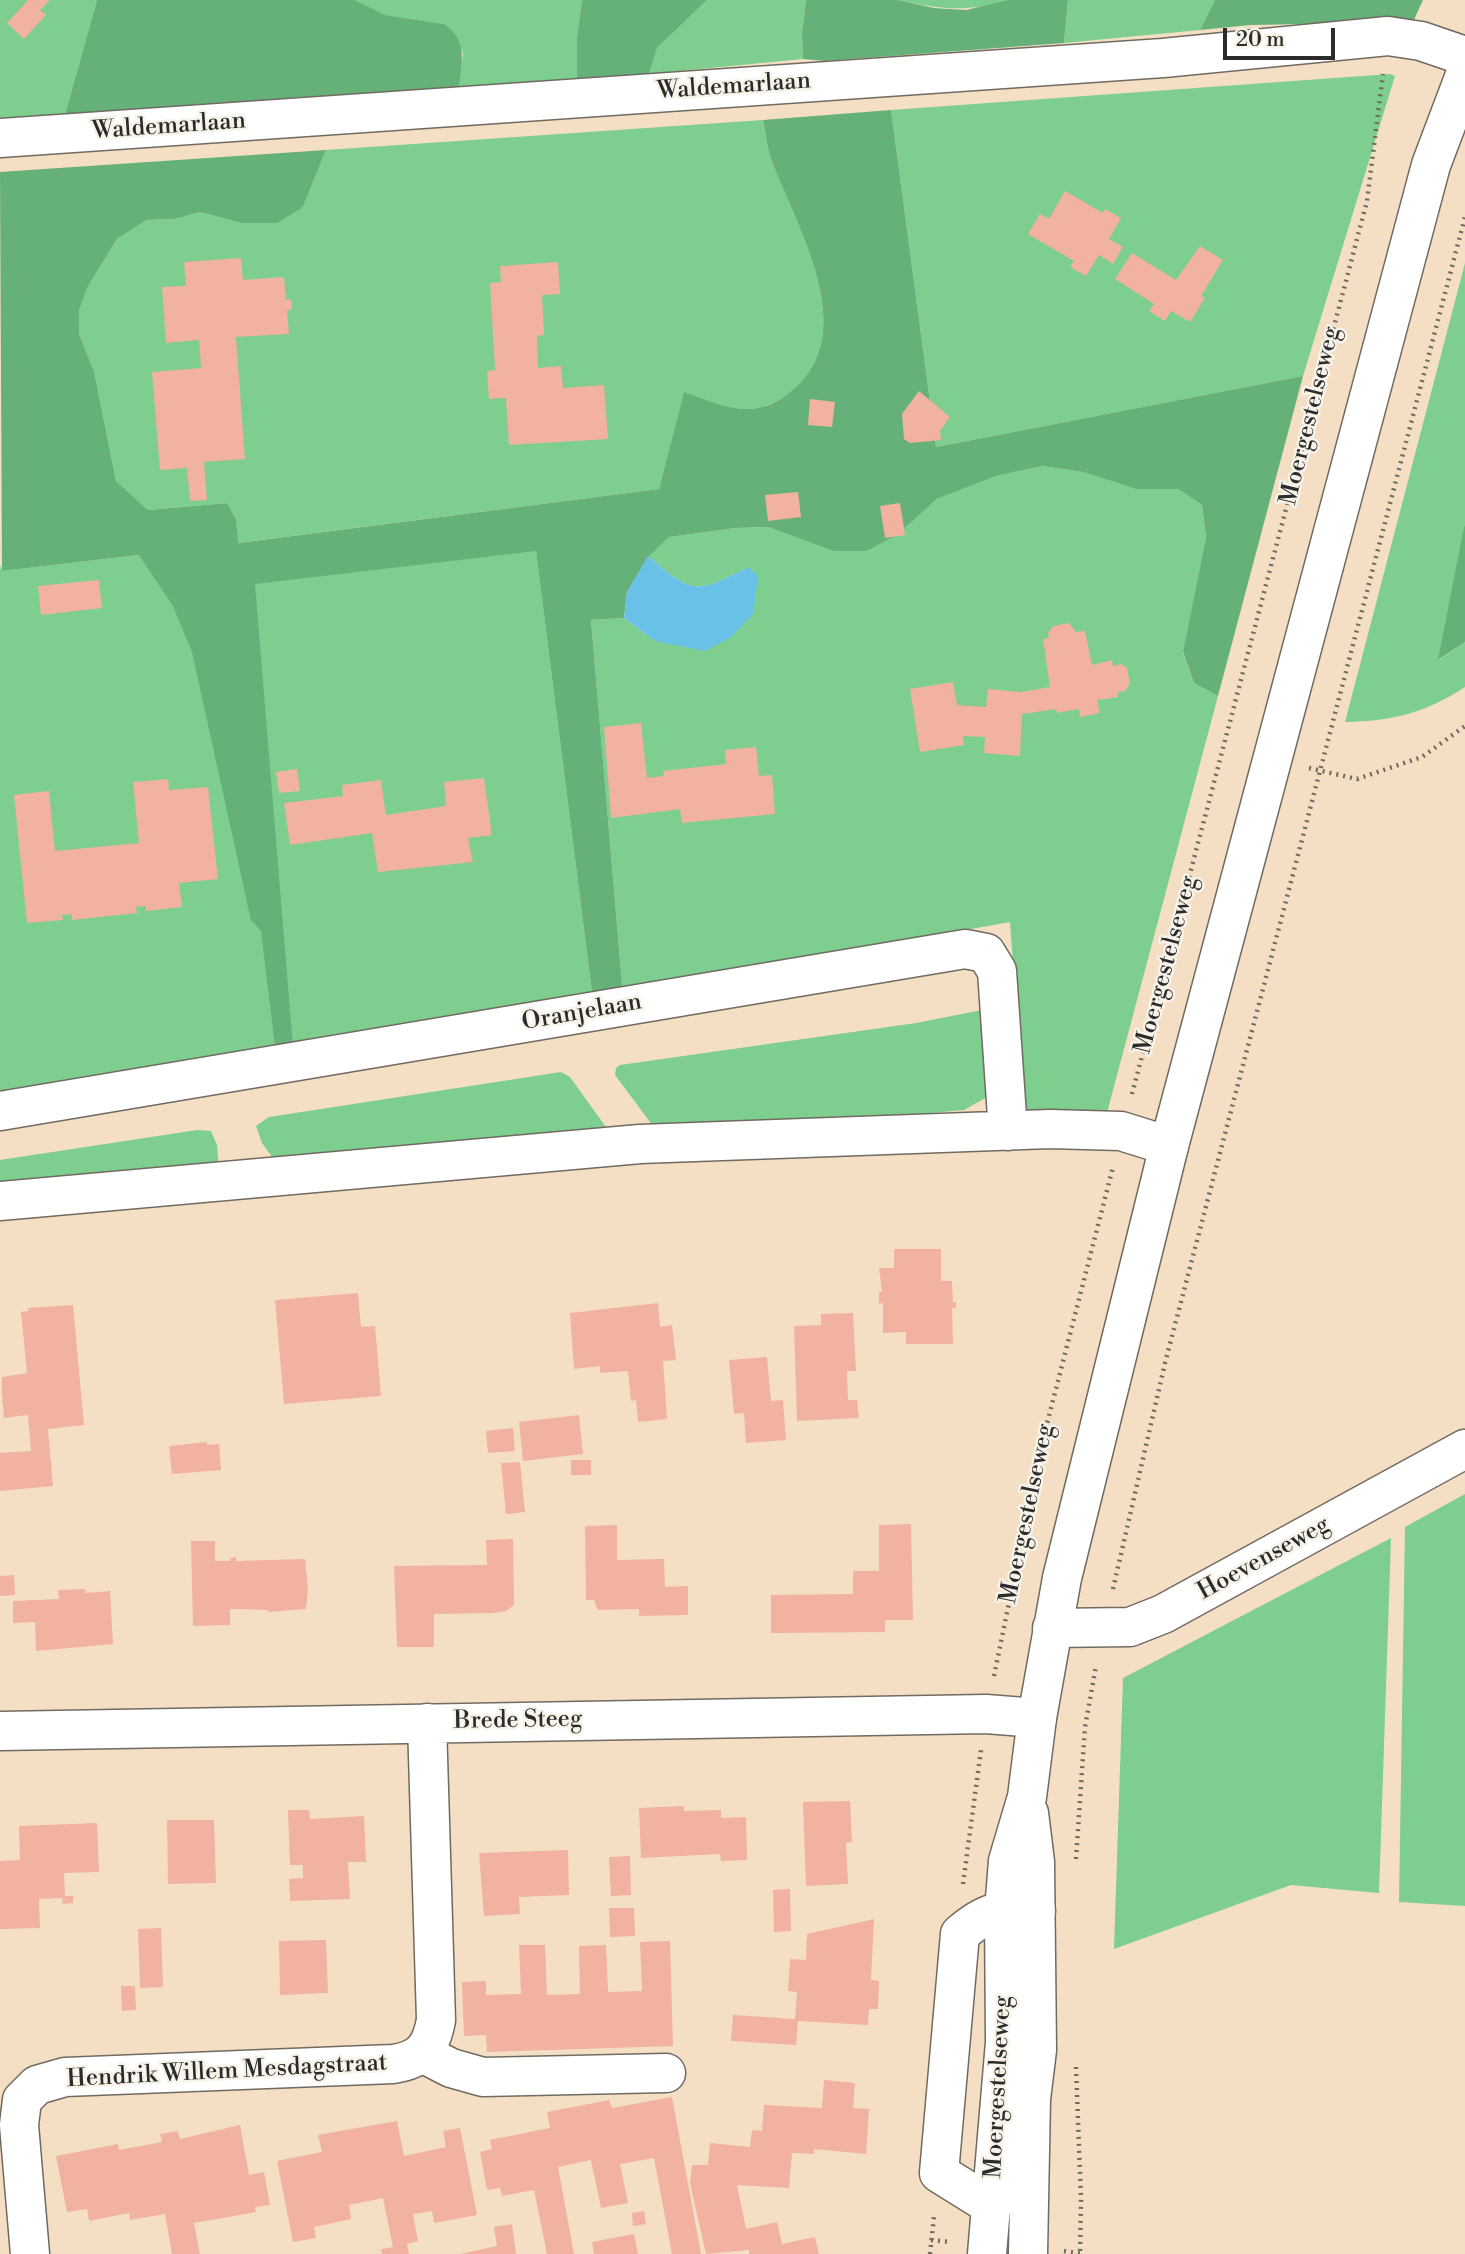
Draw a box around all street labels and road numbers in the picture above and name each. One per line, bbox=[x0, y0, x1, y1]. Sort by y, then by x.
street label: Waldemarlaan bbox=[656, 67, 812, 107]
street label: Waldemarlaan bbox=[91, 107, 247, 147]
street label: Moergestelseweg bbox=[1275, 324, 1347, 508]
street label: Moergestelseweg bbox=[1129, 873, 1205, 1057]
street label: Oranjelaan bbox=[520, 988, 644, 1038]
street label: Moergestelseweg bbox=[995, 1421, 1061, 1607]
street label: Hoevenseweg bbox=[1193, 1511, 1335, 1607]
street label: Brede Steeg bbox=[453, 1705, 583, 1737]
street label: Moergestelseweg bbox=[980, 1995, 1018, 2179]
street label: Hendrik Willem Mesdagstraat bbox=[66, 2049, 388, 2095]

